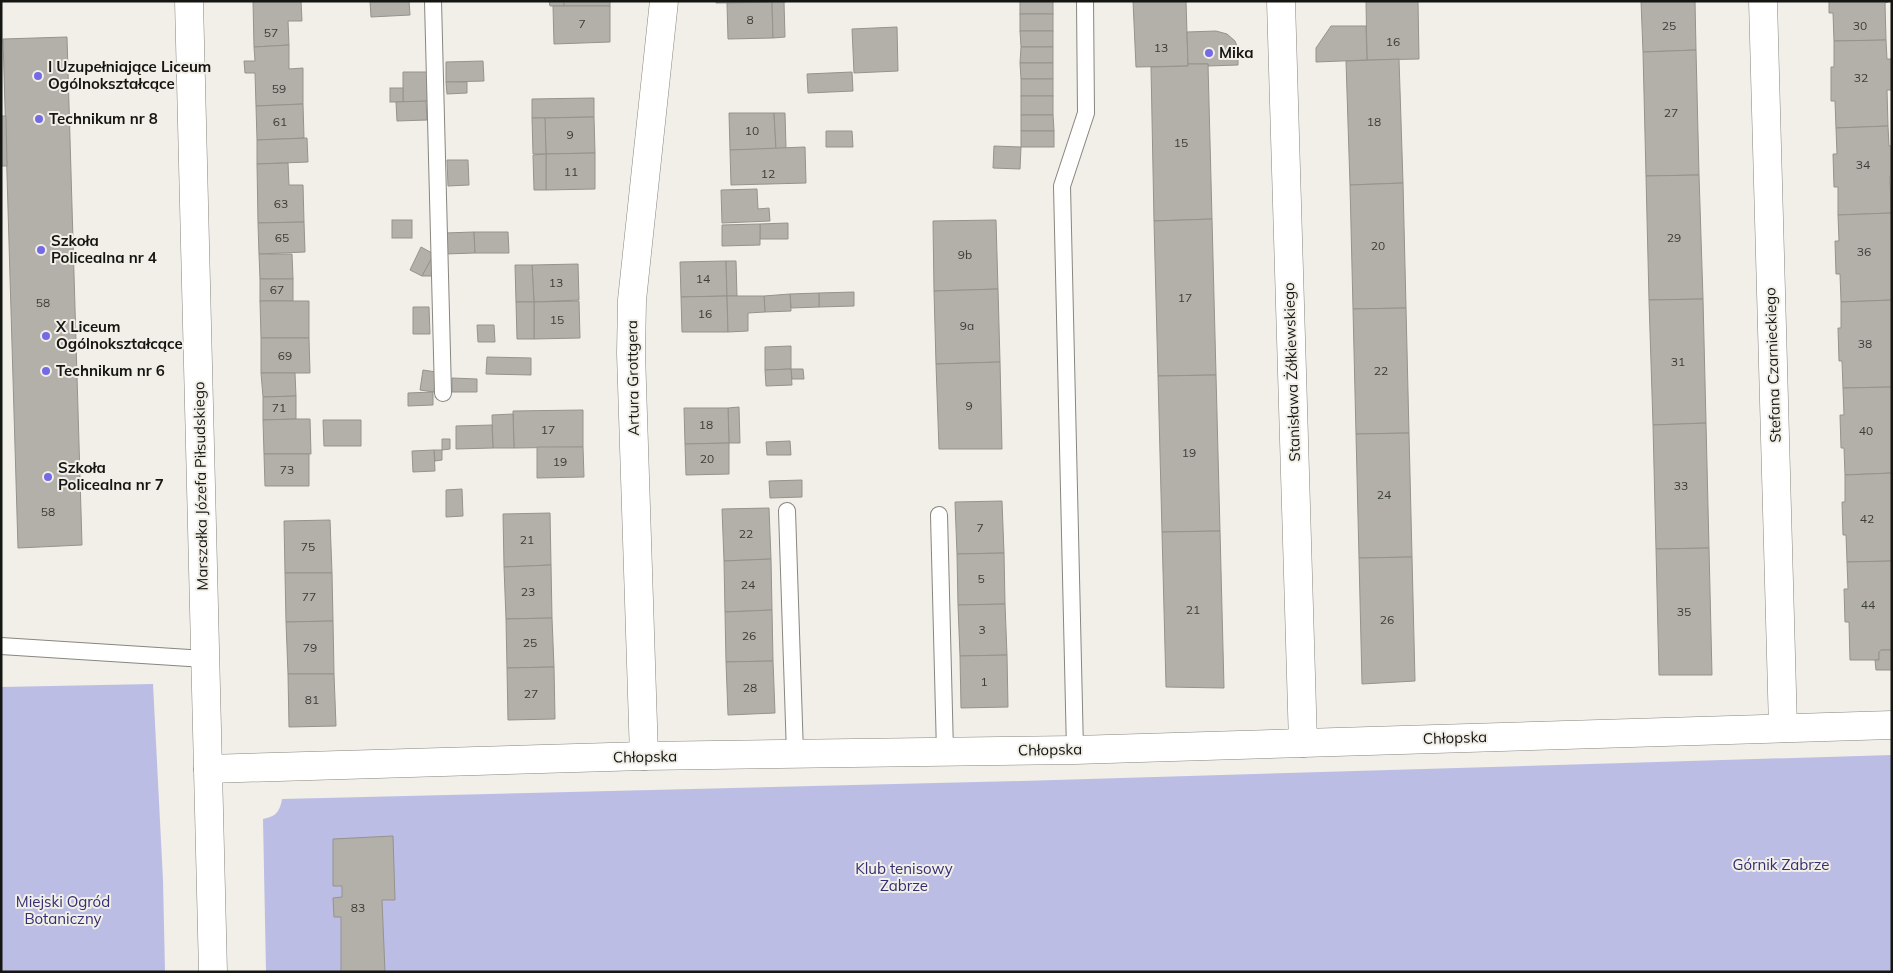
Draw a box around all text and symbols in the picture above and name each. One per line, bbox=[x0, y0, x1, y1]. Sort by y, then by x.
house number: 8 bbox=[746, 12, 754, 27]
house number: 7 bbox=[578, 16, 586, 31]
house number: 25 bbox=[1662, 18, 1676, 33]
house number: 30 bbox=[1853, 18, 1867, 33]
house number: 57 bbox=[264, 25, 278, 40]
house number: 16 bbox=[1386, 34, 1400, 49]
house number: 13 bbox=[1154, 40, 1168, 55]
place label: Mika bbox=[1219, 43, 1253, 62]
marker: Mika bbox=[1203, 47, 1215, 59]
place label: I Uzupełniające Liceum Ogólnokształcące bbox=[48, 57, 211, 93]
marker: I Uzupełniające Liceum Ogólnokształcące bbox=[32, 70, 44, 82]
house number: 32 bbox=[1854, 70, 1868, 85]
house number: 59 bbox=[272, 81, 286, 96]
house number: 27 bbox=[1664, 105, 1678, 120]
place label: Technikum nr 8 bbox=[49, 109, 158, 128]
marker: Technikum nr 8 bbox=[33, 113, 45, 125]
house number: 61 bbox=[273, 114, 287, 129]
house number: 18 bbox=[1367, 114, 1381, 129]
house number: 10 bbox=[745, 123, 759, 138]
house number: 9 bbox=[566, 127, 574, 142]
house number: 15 bbox=[1174, 135, 1188, 150]
house number: 34 bbox=[1856, 157, 1870, 172]
house number: 11 bbox=[564, 164, 578, 179]
house number: 12 bbox=[761, 166, 775, 181]
house number: 63 bbox=[274, 196, 288, 211]
house number: 65 bbox=[275, 230, 289, 245]
house number: 29 bbox=[1667, 230, 1681, 245]
place label: Szkoła Policealna nr 4 bbox=[51, 231, 157, 267]
house number: 20 bbox=[1371, 238, 1385, 253]
marker: Szkoła Policealna nr 4 bbox=[35, 244, 47, 256]
house number: 36 bbox=[1857, 244, 1871, 259]
house number: 9b bbox=[958, 247, 972, 262]
house number: 14 bbox=[696, 271, 710, 286]
house number: 13 bbox=[549, 275, 563, 290]
house number: 67 bbox=[270, 282, 284, 297]
street label: Stanisława Żółkiewskiego bbox=[1279, 282, 1304, 462]
street label: Stefana Czarnieckiego bbox=[1760, 287, 1785, 443]
house number: 17 bbox=[1178, 290, 1192, 305]
house number: 58 bbox=[36, 295, 50, 310]
house number: 16 bbox=[698, 306, 712, 321]
house number: 15 bbox=[550, 312, 564, 327]
place label: X Liceum Ogólnokształcące bbox=[55, 317, 183, 353]
house number: 9a bbox=[960, 318, 974, 333]
street label: Artura Grottgera bbox=[622, 320, 643, 436]
marker: X Liceum Ogólnokształcące bbox=[40, 330, 52, 342]
house number: 38 bbox=[1858, 336, 1872, 351]
house number: 69 bbox=[278, 348, 292, 363]
house number: 31 bbox=[1671, 354, 1685, 369]
place label: Technikum nr 6 bbox=[56, 361, 165, 380]
house number: 22 bbox=[1374, 363, 1388, 378]
marker: Technikum nr 6 bbox=[40, 365, 52, 377]
street label: Marszałka Józefa Piłsudskiego bbox=[189, 381, 212, 591]
house number: 9 bbox=[965, 398, 973, 413]
house number: 71 bbox=[272, 400, 286, 415]
house number: 18 bbox=[699, 417, 713, 432]
house number: 17 bbox=[541, 422, 555, 437]
house number: 40 bbox=[1859, 423, 1873, 438]
house number: 19 bbox=[1182, 445, 1196, 460]
house number: 20 bbox=[700, 451, 714, 466]
house number: 19 bbox=[553, 454, 567, 469]
place label: Szkoła Policealna nr 7 bbox=[58, 458, 164, 494]
house number: 73 bbox=[280, 462, 294, 477]
marker: Szkoła Policealna nr 7 bbox=[42, 471, 54, 483]
house number: 33 bbox=[1674, 478, 1688, 493]
house number: 24 bbox=[1377, 487, 1391, 502]
house number: 58 bbox=[41, 504, 55, 519]
house number: 42 bbox=[1860, 511, 1874, 526]
house number: 7 bbox=[976, 520, 984, 535]
house number: 22 bbox=[739, 526, 753, 541]
house number: 21 bbox=[520, 532, 534, 547]
house number: 75 bbox=[301, 539, 315, 554]
house number: 5 bbox=[977, 571, 985, 586]
house number: 24 bbox=[741, 577, 755, 592]
house number: 23 bbox=[521, 584, 535, 599]
house number: 77 bbox=[302, 589, 316, 604]
house number: 44 bbox=[1861, 597, 1875, 612]
house number: 21 bbox=[1186, 602, 1200, 617]
house number: 35 bbox=[1677, 604, 1691, 619]
house number: 26 bbox=[1380, 612, 1394, 627]
house number: 3 bbox=[978, 622, 986, 637]
house number: 26 bbox=[742, 628, 756, 643]
house number: 25 bbox=[523, 635, 537, 650]
house number: 79 bbox=[303, 640, 317, 655]
house number: 1 bbox=[980, 674, 988, 689]
house number: 28 bbox=[743, 680, 757, 695]
house number: 27 bbox=[524, 686, 538, 701]
house number: 81 bbox=[305, 692, 319, 707]
street label: Chłopska bbox=[1423, 727, 1487, 748]
street label: Chłopska bbox=[1018, 739, 1082, 760]
street label: Chłopska bbox=[613, 746, 677, 767]
park label: Górnik Zabrze bbox=[1732, 855, 1830, 874]
park label: Klub tenisowy Zabrze bbox=[855, 859, 953, 895]
park label: Miejski Ogród Botaniczny bbox=[16, 892, 110, 928]
house number: 83 bbox=[351, 900, 365, 915]

